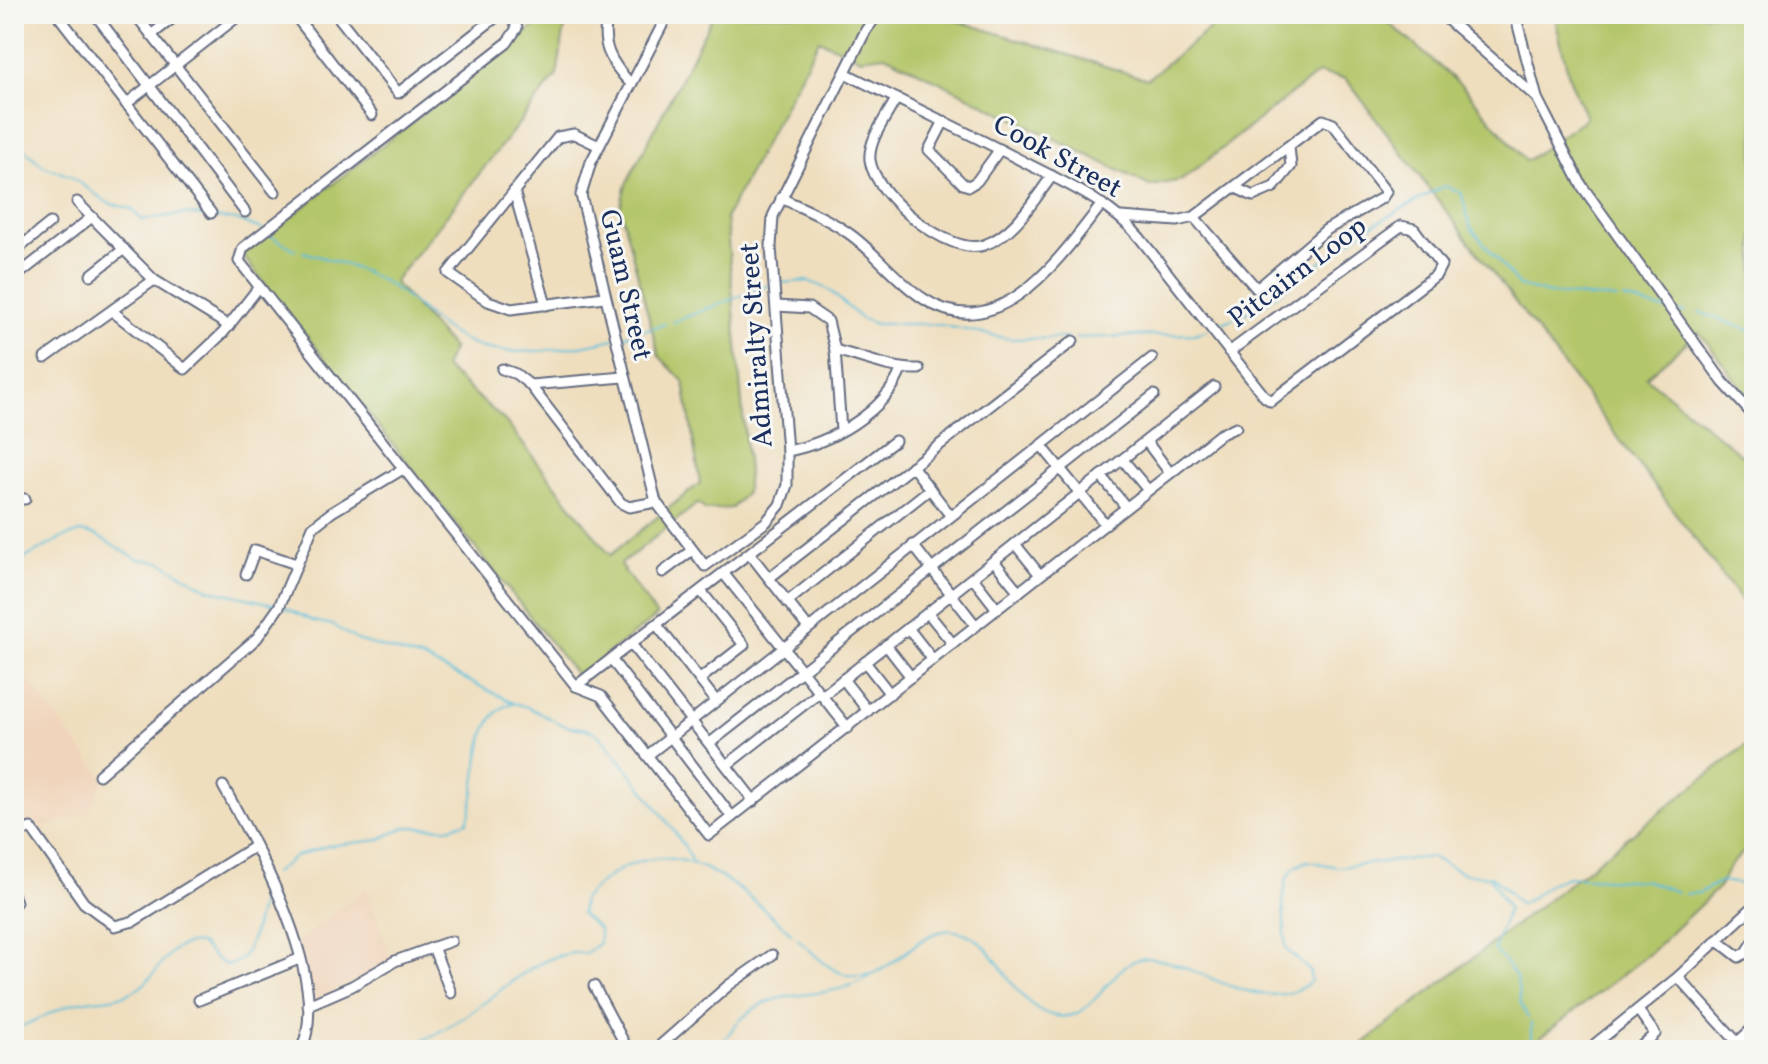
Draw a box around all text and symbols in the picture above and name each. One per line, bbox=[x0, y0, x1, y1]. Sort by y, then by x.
street label: Cook Street bbox=[985, 106, 1129, 208]
street label: Guam Street bbox=[589, 206, 661, 364]
street label: Pitcairn Loop bbox=[1220, 208, 1376, 338]
street label: Admiralty Street bbox=[730, 241, 784, 449]

